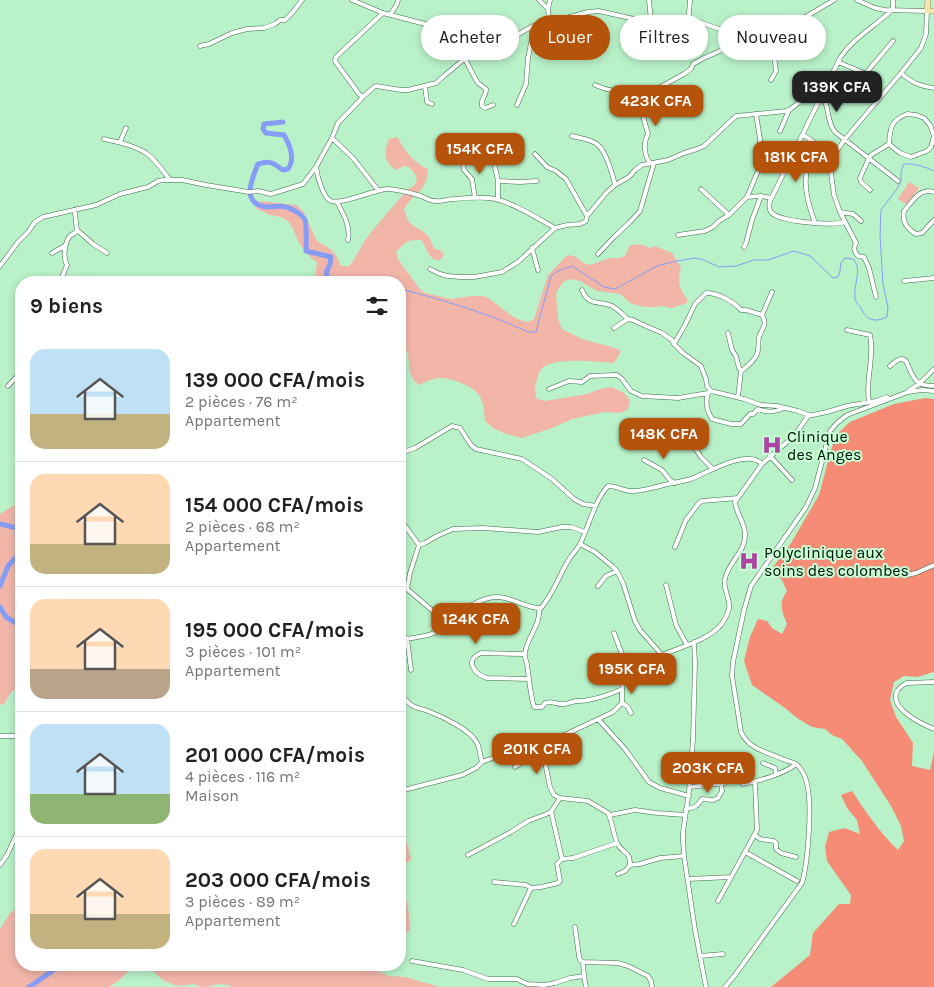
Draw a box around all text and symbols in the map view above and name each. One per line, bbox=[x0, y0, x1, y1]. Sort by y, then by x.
chip: Acheter bbox=[421, 15, 519, 60]
chip: Louer bbox=[529, 15, 610, 60]
chip: Filtres bbox=[620, 15, 708, 60]
chip: Nouveau bbox=[718, 15, 826, 60]
pin: 139K CFA bbox=[785, 70, 889, 113]
text: 139K CFA bbox=[803, 77, 871, 96]
pin: 423K CFA bbox=[604, 84, 708, 127]
text: 423K CFA bbox=[620, 91, 692, 110]
pin: 154K CFA bbox=[428, 132, 532, 175]
text: 154K CFA bbox=[447, 139, 513, 158]
pin: 181K CFA bbox=[744, 140, 848, 183]
text: 181K CFA bbox=[764, 147, 828, 166]
icon: filters bbox=[363, 292, 391, 320]
text: 9 biens bbox=[30, 294, 103, 318]
text: 139 000 CFA/mois bbox=[185, 368, 365, 392]
icon: home bbox=[70, 369, 130, 429]
text: 2 pièces · 76 m² bbox=[185, 392, 298, 411]
text: Appartement bbox=[185, 411, 281, 430]
pin: 148K CFA bbox=[612, 418, 716, 460]
text: 148K CFA bbox=[630, 424, 698, 443]
place label: Clinique des Anges bbox=[787, 427, 861, 464]
hospital icon: Clinique des Anges bbox=[761, 434, 783, 456]
text: 154 000 CFA/mois bbox=[185, 493, 364, 517]
icon: home bbox=[70, 494, 130, 554]
text: 2 pièces · 68 m² bbox=[185, 517, 300, 536]
text: Appartement bbox=[185, 536, 281, 555]
place label: Polyclinique aux soins des colombes bbox=[764, 543, 909, 580]
hospital icon: Polyclinique aux soins des colombes bbox=[738, 550, 760, 572]
pin: 124K CFA bbox=[424, 602, 528, 645]
text: 124K CFA bbox=[442, 609, 510, 628]
text: 195 000 CFA/mois bbox=[185, 618, 364, 642]
icon: home bbox=[70, 619, 130, 679]
text: 3 pièces · 101 m² bbox=[185, 642, 301, 661]
pin: 195K CFA bbox=[580, 652, 684, 695]
text: 195K CFA bbox=[598, 659, 666, 678]
text: Appartement bbox=[185, 661, 281, 680]
pin: 201K CFA bbox=[485, 732, 589, 775]
text: 201K CFA bbox=[503, 739, 571, 758]
text: 201 000 CFA/mois bbox=[185, 743, 365, 767]
icon: home bbox=[70, 744, 130, 804]
pin: 203K CFA bbox=[656, 752, 760, 794]
text: 203K CFA bbox=[672, 758, 744, 777]
text: 4 pièces · 116 m² bbox=[185, 767, 300, 786]
text: Maison bbox=[185, 786, 239, 805]
text: 203 000 CFA/mois bbox=[185, 868, 371, 892]
icon: home bbox=[70, 869, 130, 929]
text: 3 pièces · 89 m² bbox=[185, 892, 300, 911]
text: Appartement bbox=[185, 911, 281, 930]

